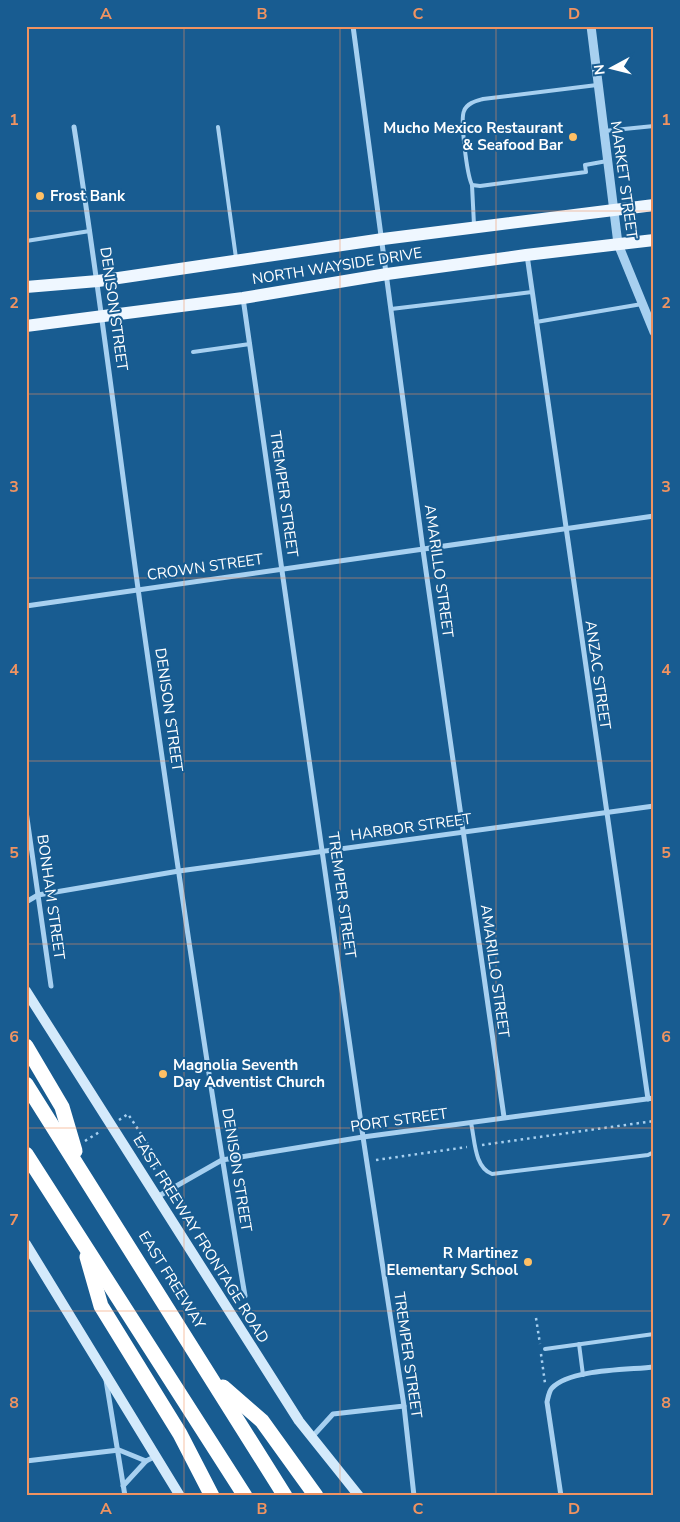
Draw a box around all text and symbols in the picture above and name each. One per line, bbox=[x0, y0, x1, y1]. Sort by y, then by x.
text: A bbox=[100, 3, 112, 25]
text: B bbox=[256, 3, 268, 25]
text: C bbox=[413, 3, 424, 25]
text: D bbox=[568, 3, 580, 25]
north arrow bbox=[588, 42, 638, 92]
text: N bbox=[590, 63, 610, 76]
text: 1 bbox=[9, 109, 19, 131]
text: 1 bbox=[661, 109, 671, 131]
place label: Mucho Mexico Restaurant & Seafood Bar bbox=[383, 118, 563, 155]
street label: MARKET STREET bbox=[606, 120, 642, 240]
marker: Mucho Mexico Restaurant & Seafood Bar bbox=[567, 131, 579, 143]
place label: Frost Bank bbox=[50, 186, 126, 206]
marker: Frost Bank bbox=[34, 190, 46, 202]
street label: NORTH WAYSIDE DRIVE bbox=[251, 243, 423, 289]
street label: DENISON STREET bbox=[95, 246, 133, 372]
text: 2 bbox=[9, 292, 19, 314]
text: 2 bbox=[661, 292, 671, 314]
street label: TREMPER STREET bbox=[265, 430, 303, 558]
text: 3 bbox=[9, 476, 19, 498]
text: 3 bbox=[661, 476, 671, 498]
street label: AMARILLO STREET bbox=[420, 503, 458, 639]
street label: CROWN STREET bbox=[146, 549, 264, 585]
street label: ANZAC STREET bbox=[580, 619, 616, 731]
street label: DENISON STREET bbox=[150, 647, 188, 773]
text: 4 bbox=[9, 659, 19, 681]
text: 4 bbox=[661, 659, 671, 681]
street label: HARBOR STREET bbox=[349, 809, 473, 845]
street label: TREMPER STREET bbox=[323, 831, 361, 959]
street label: BONHAM STREET bbox=[32, 833, 70, 961]
text: 5 bbox=[9, 842, 19, 864]
text: 5 bbox=[661, 842, 671, 864]
street label: AMARILLO STREET bbox=[476, 903, 514, 1039]
text: 6 bbox=[9, 1026, 19, 1048]
text: 6 bbox=[661, 1026, 671, 1048]
place label: Magnolia Seventh Day Adventist Church bbox=[173, 1055, 325, 1092]
marker: Magnolia Seventh Day Adventist Church bbox=[157, 1068, 169, 1080]
street label: PORT STREET bbox=[349, 1103, 449, 1137]
street label: DENISON STREET bbox=[217, 1107, 257, 1233]
street label: EAST FREEWAY FRONTAGE ROAD bbox=[129, 1132, 273, 1346]
text: 7 bbox=[9, 1209, 19, 1231]
text: 7 bbox=[661, 1209, 671, 1231]
street label: EAST FREEWAY bbox=[135, 1228, 209, 1332]
place label: R Martinez Elementary School bbox=[387, 1243, 518, 1280]
marker: R Martinez Elementary School bbox=[522, 1256, 534, 1268]
street label: TREMPER STREET bbox=[389, 1291, 427, 1419]
text: 8 bbox=[9, 1392, 19, 1414]
text: 8 bbox=[661, 1392, 671, 1414]
text: A bbox=[100, 1498, 112, 1520]
text: B bbox=[256, 1498, 268, 1520]
text: C bbox=[413, 1498, 424, 1520]
text: D bbox=[568, 1498, 580, 1520]

